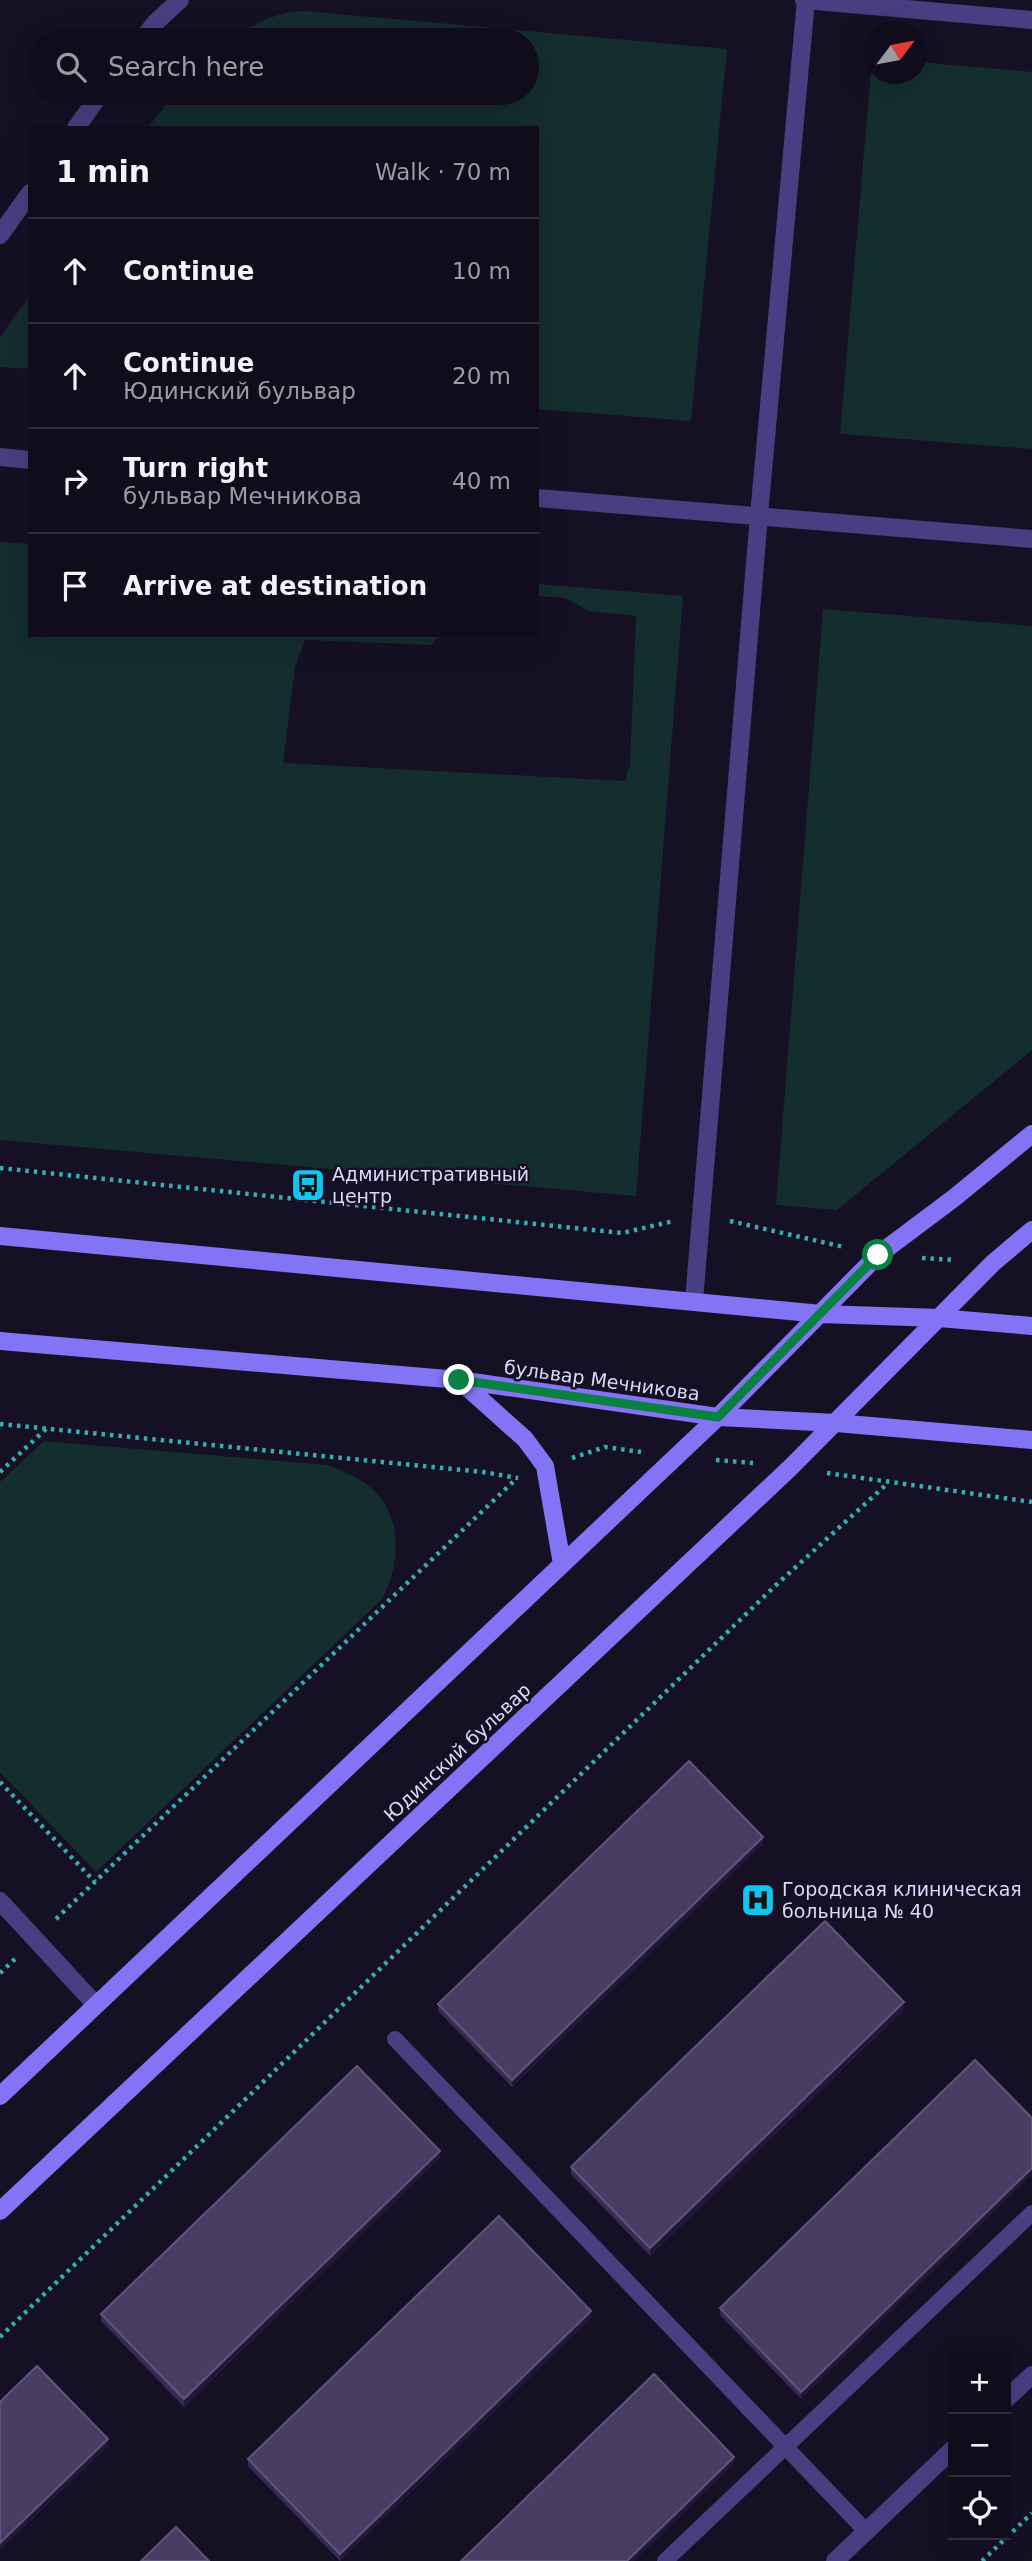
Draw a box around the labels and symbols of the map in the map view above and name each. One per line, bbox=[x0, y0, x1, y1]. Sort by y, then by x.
north arrow bbox=[864, 21, 927, 84]
place label: Административный центр bbox=[332, 1163, 529, 1207]
bus stop icon: Административный центр bbox=[289, 1166, 327, 1204]
route start bbox=[862, 1239, 893, 1270]
street label: бульвар Мечникова bbox=[503, 1355, 701, 1405]
route end bbox=[443, 1364, 474, 1395]
street label: Юдинский бульвар bbox=[379, 1678, 535, 1826]
place label: Городская клиническая больница № 40 bbox=[782, 1878, 1022, 1922]
hospital icon: Городская клиническая больница № 40 bbox=[739, 1881, 777, 1919]

